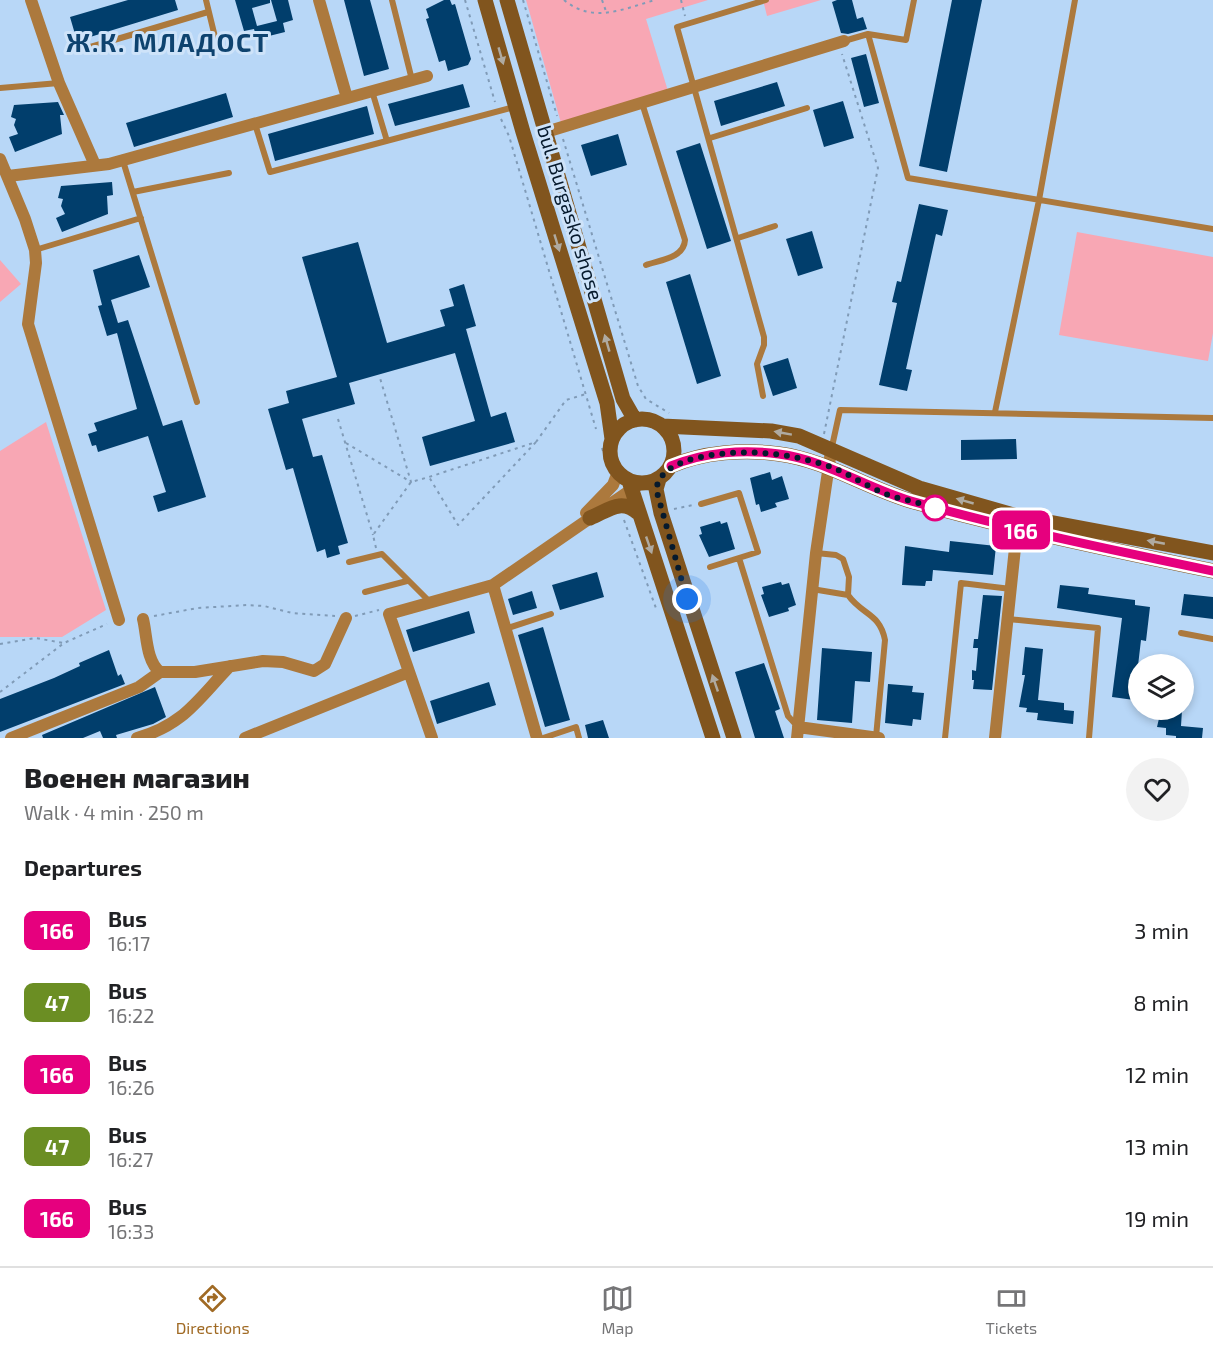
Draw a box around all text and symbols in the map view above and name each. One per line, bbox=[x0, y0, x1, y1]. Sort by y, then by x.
district label: Ж.К. МЛАДОСТ bbox=[66, 26, 270, 57]
one-way arrow bbox=[497, 47, 506, 65]
street label: bul. Burgasko shose bbox=[533, 122, 609, 303]
one-way arrow bbox=[553, 234, 562, 252]
one-way arrow bbox=[602, 334, 611, 352]
one-way arrow bbox=[773, 428, 792, 437]
unlabelled marker bbox=[922, 495, 948, 521]
one-way arrow bbox=[956, 496, 974, 505]
line badge: 166 bbox=[986, 510, 1056, 550]
text: 166 bbox=[1004, 518, 1038, 543]
one-way arrow bbox=[645, 536, 654, 554]
one-way arrow bbox=[1146, 537, 1165, 546]
your location bbox=[672, 584, 702, 614]
map controls bbox=[1128, 654, 1194, 720]
button: layers bbox=[1128, 654, 1194, 720]
one-way arrow bbox=[710, 674, 719, 692]
button: heart bbox=[1126, 758, 1189, 821]
text: Военен магазин bbox=[24, 760, 250, 794]
text: Walk · 4 min · 250 m bbox=[24, 800, 204, 824]
text: Departures bbox=[24, 854, 142, 880]
text: Bus bbox=[108, 905, 147, 931]
text: 3 min bbox=[1134, 917, 1189, 943]
text: 166 bbox=[40, 918, 74, 943]
text: 16:17 bbox=[108, 931, 150, 955]
text: Bus bbox=[108, 977, 147, 1003]
text: 8 min bbox=[1133, 989, 1189, 1015]
text: 47 bbox=[45, 990, 69, 1015]
text: 16:22 bbox=[108, 1003, 155, 1027]
text: Bus bbox=[108, 1049, 147, 1075]
text: 12 min bbox=[1125, 1061, 1189, 1087]
text: 166 bbox=[40, 1062, 74, 1087]
text: 16:26 bbox=[108, 1075, 155, 1099]
text: Bus bbox=[108, 1121, 147, 1147]
text: 13 min bbox=[1126, 1133, 1189, 1159]
text: 47 bbox=[45, 1134, 69, 1159]
text: 16:27 bbox=[108, 1147, 154, 1171]
text: Bus bbox=[108, 1193, 147, 1219]
text: 19 min bbox=[1125, 1205, 1189, 1231]
text: 166 bbox=[40, 1206, 74, 1231]
text: 16:33 bbox=[108, 1219, 154, 1243]
tab: Directions bbox=[176, 1282, 250, 1337]
tab: Map bbox=[601, 1282, 634, 1337]
tab: Tickets bbox=[985, 1282, 1037, 1337]

